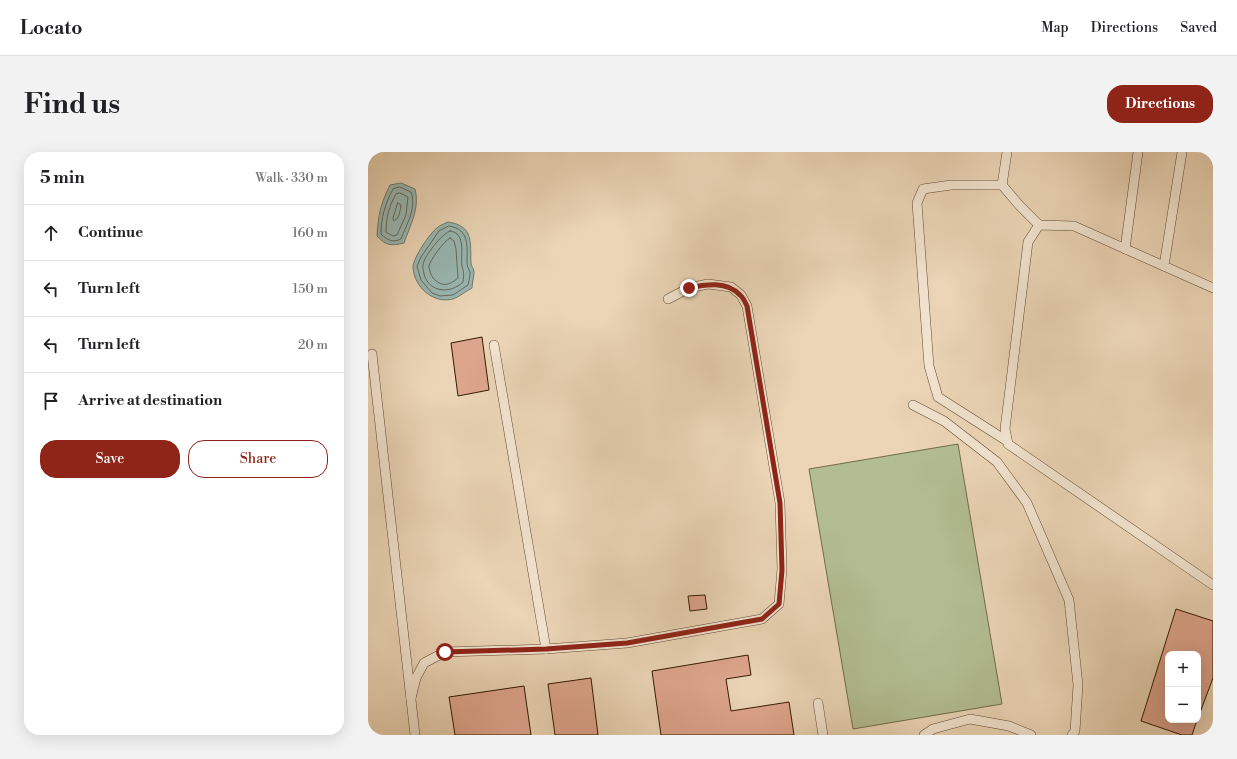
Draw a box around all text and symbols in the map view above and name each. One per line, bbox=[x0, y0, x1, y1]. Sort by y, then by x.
text: Locato bbox=[20, 16, 82, 40]
text: Map bbox=[1041, 19, 1069, 37]
text: Directions bbox=[1091, 19, 1158, 37]
text: Saved bbox=[1180, 19, 1217, 37]
button: Directions bbox=[1107, 85, 1213, 123]
text: Find us bbox=[24, 87, 120, 122]
text: 5 min bbox=[40, 167, 85, 189]
text: Walk · 330 m bbox=[255, 170, 328, 186]
icon: ahead bbox=[40, 222, 62, 244]
text: Continue bbox=[78, 223, 143, 242]
text: 160 m bbox=[292, 225, 328, 241]
icon: left bbox=[40, 278, 62, 300]
text: Turn left bbox=[78, 279, 140, 298]
route end bbox=[680, 279, 698, 297]
text: 150 m bbox=[293, 281, 328, 297]
icon: left bbox=[40, 334, 62, 356]
text: Turn left bbox=[78, 335, 140, 354]
text: 20 m bbox=[298, 337, 328, 353]
icon: arrive bbox=[40, 390, 62, 412]
text: Arrive at destination bbox=[78, 391, 222, 410]
button: Save bbox=[40, 440, 180, 478]
button: Share bbox=[188, 440, 328, 478]
route start bbox=[436, 643, 454, 661]
map controls bbox=[1165, 651, 1201, 723]
button: + bbox=[1165, 651, 1201, 687]
button: − bbox=[1165, 687, 1201, 723]

